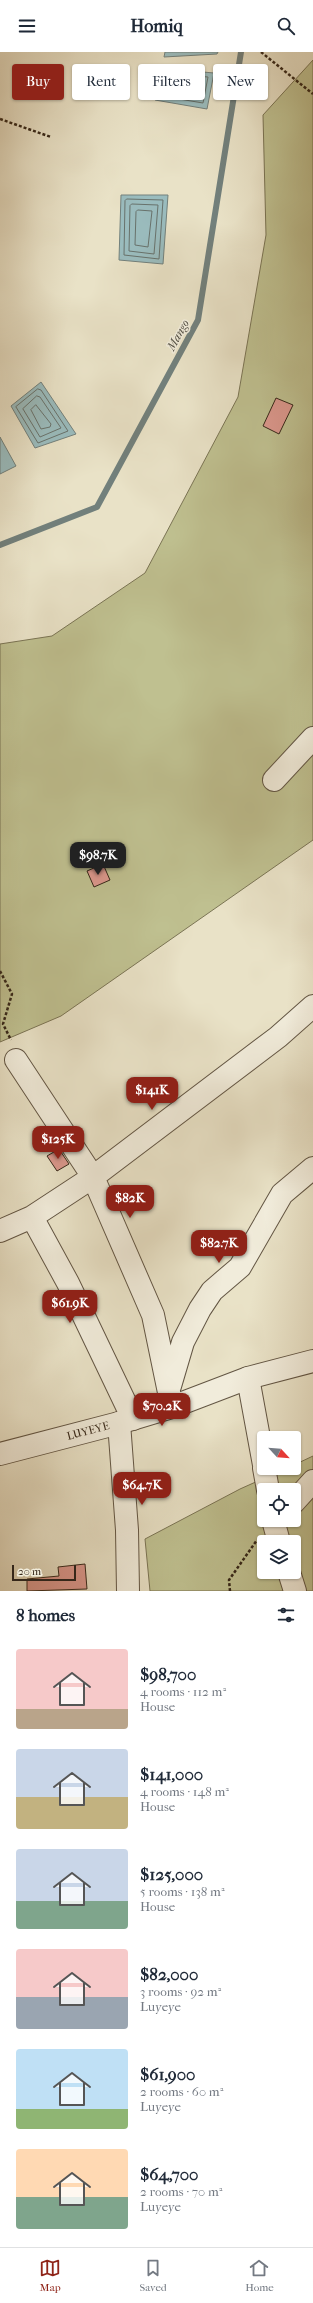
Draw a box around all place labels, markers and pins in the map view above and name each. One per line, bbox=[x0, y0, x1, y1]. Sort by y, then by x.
pin: $98.7K bbox=[65, 842, 131, 876]
pin: $141K bbox=[124, 1077, 180, 1111]
pin: $125K bbox=[30, 1126, 86, 1160]
pin: $82K bbox=[106, 1185, 154, 1219]
pin: $82.7K bbox=[186, 1230, 252, 1264]
pin: $61.9K bbox=[37, 1290, 103, 1324]
pin: $70.2K bbox=[129, 1393, 195, 1427]
pin: $64.7K bbox=[109, 1472, 175, 1506]

